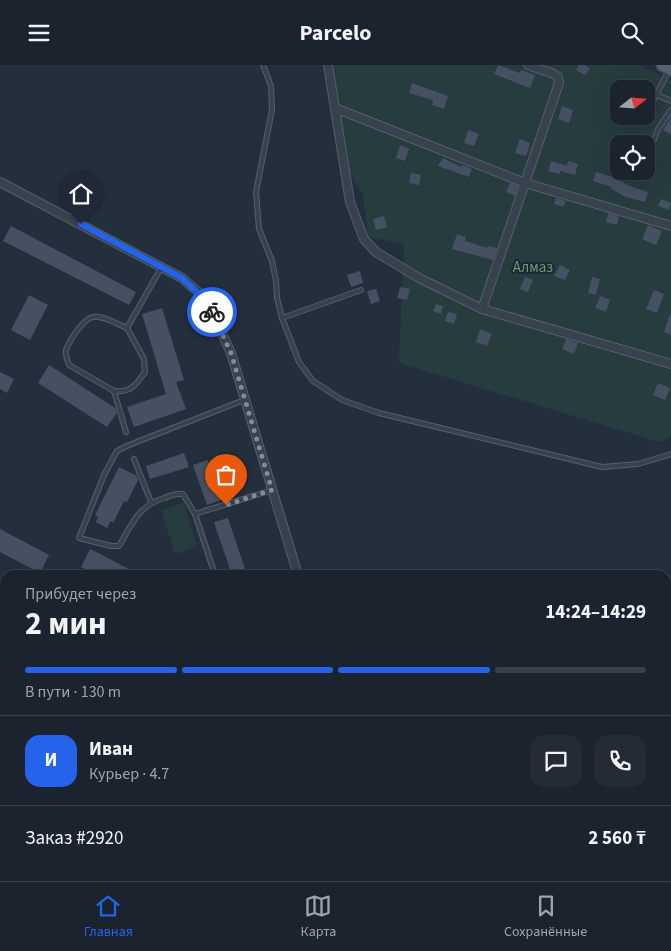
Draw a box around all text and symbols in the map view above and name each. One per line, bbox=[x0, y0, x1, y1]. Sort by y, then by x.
text: Parcelo bbox=[299, 17, 372, 49]
icon: menu bbox=[25, 19, 53, 47]
icon: search bbox=[618, 19, 646, 47]
north arrow bbox=[610, 80, 655, 125]
map controls bbox=[610, 80, 655, 180]
button: locate bbox=[610, 135, 655, 180]
pin bbox=[60, 173, 102, 224]
icon: home bbox=[67, 180, 95, 208]
park label: Алмаз bbox=[513, 257, 553, 278]
courier bbox=[187, 287, 237, 337]
icon: bike bbox=[198, 298, 226, 326]
pin bbox=[205, 454, 247, 505]
icon: bag bbox=[212, 461, 240, 489]
text: Прибудет через bbox=[25, 583, 136, 605]
text: 14:24–14:29 bbox=[545, 599, 646, 626]
text: 2 мин bbox=[25, 601, 107, 647]
text: В пути · 130 m bbox=[25, 681, 121, 703]
button: chat bbox=[530, 735, 582, 787]
button: phone bbox=[594, 735, 646, 787]
text: Иван bbox=[89, 736, 133, 763]
text: И bbox=[45, 747, 57, 774]
text: Курьер · 4.7 bbox=[89, 763, 169, 785]
text: Заказ #2920 bbox=[25, 825, 124, 852]
text: 2 560 ₸ bbox=[588, 825, 646, 852]
tab: Главная bbox=[84, 892, 133, 942]
tab: Карта bbox=[301, 892, 336, 942]
tab: Сохранённые bbox=[504, 892, 587, 942]

